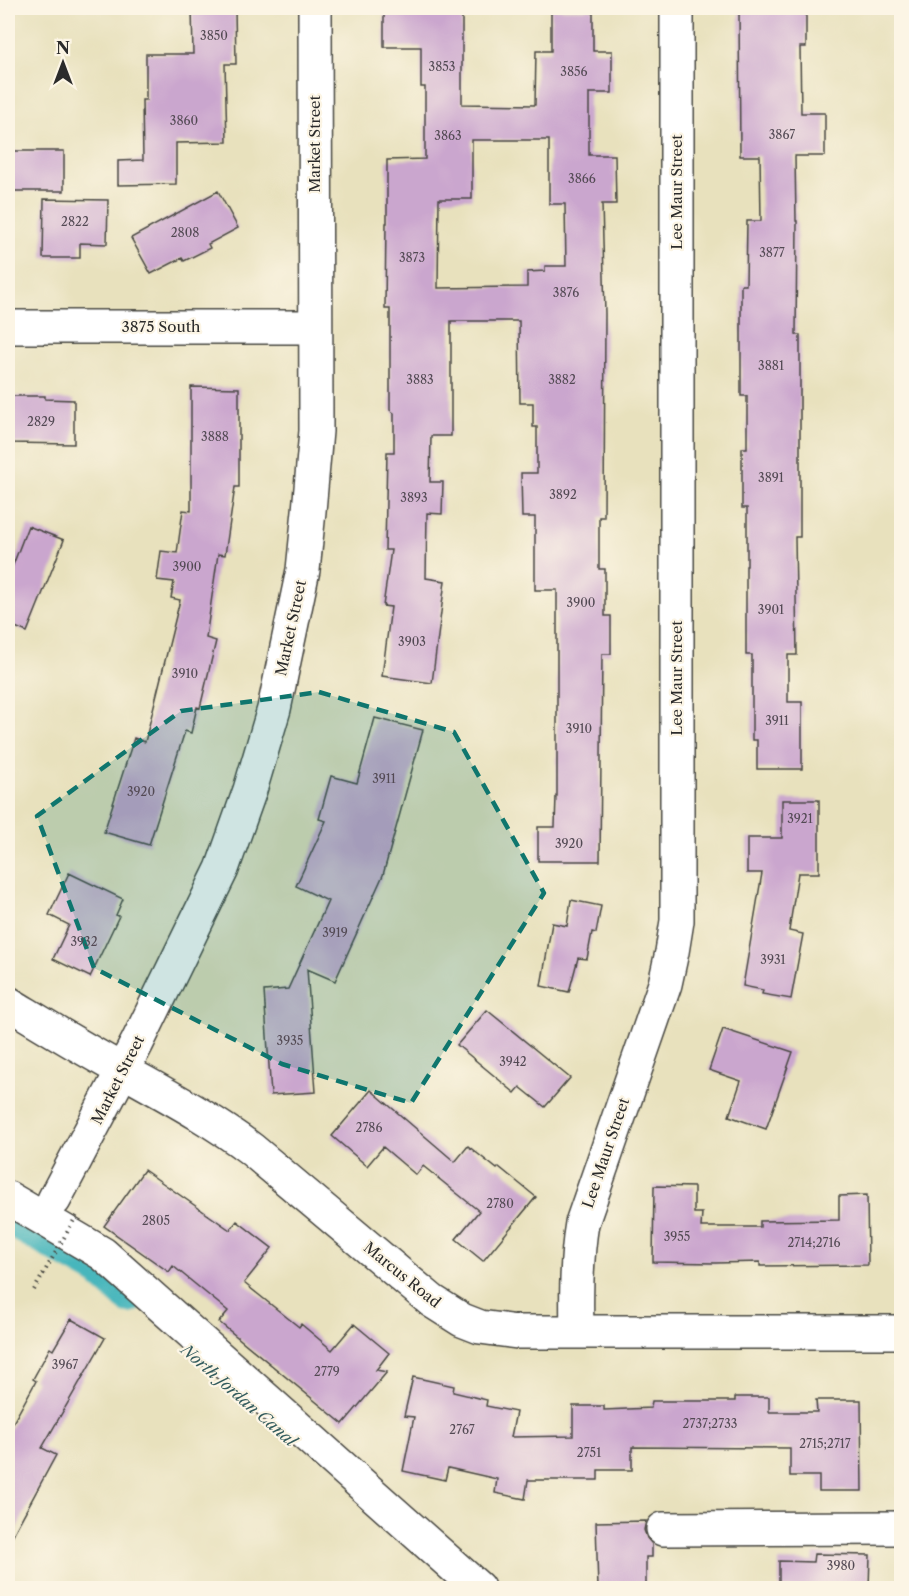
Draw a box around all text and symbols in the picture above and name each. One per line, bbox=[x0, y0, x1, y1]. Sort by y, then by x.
house number: 3850 bbox=[200, 28, 228, 43]
north arrow bbox=[33, 33, 93, 93]
text: N bbox=[56, 38, 70, 58]
house number: 3853 bbox=[429, 59, 455, 74]
house number: 3856 bbox=[560, 64, 588, 79]
street label: Market Street bbox=[305, 95, 324, 193]
house number: 3860 bbox=[170, 113, 198, 128]
house number: 3867 bbox=[769, 127, 795, 142]
house number: 3863 bbox=[434, 128, 462, 143]
street label: Lee Maur Street bbox=[667, 134, 686, 250]
house number: 3866 bbox=[568, 171, 596, 186]
house number: 2822 bbox=[61, 214, 89, 229]
house number: 2808 bbox=[171, 225, 199, 240]
house number: 3877 bbox=[759, 245, 785, 260]
house number: 3873 bbox=[399, 250, 425, 265]
house number: 3876 bbox=[553, 285, 579, 300]
street label: 3875 South bbox=[122, 317, 201, 336]
house number: 3881 bbox=[758, 358, 784, 373]
house number: 3883 bbox=[406, 372, 434, 387]
house number: 3882 bbox=[548, 372, 576, 387]
house number: 2829 bbox=[27, 414, 55, 429]
house number: 3888 bbox=[201, 429, 229, 444]
house number: 3891 bbox=[758, 470, 784, 485]
house number: 3892 bbox=[549, 487, 577, 502]
house number: 3893 bbox=[400, 490, 428, 505]
house number: 3900 bbox=[173, 559, 201, 574]
street label: Market Street bbox=[271, 578, 310, 678]
house number: 3900 bbox=[567, 595, 595, 610]
house number: 3901 bbox=[758, 602, 784, 617]
street label: Lee Maur Street bbox=[667, 620, 686, 736]
house number: 3903 bbox=[398, 634, 426, 649]
house number: 3910 bbox=[172, 666, 198, 681]
house number: 3911 bbox=[765, 713, 789, 728]
house number: 3910 bbox=[566, 721, 592, 736]
house number: 3911 bbox=[372, 771, 396, 786]
house number: 3920 bbox=[127, 784, 155, 799]
house number: 3921 bbox=[787, 811, 813, 826]
house number: 3920 bbox=[555, 836, 583, 851]
house number: 3919 bbox=[322, 925, 348, 940]
house number: 3932 bbox=[70, 934, 98, 949]
house number: 3931 bbox=[760, 952, 786, 967]
street label: Market Street bbox=[87, 1031, 148, 1128]
house number: 3935 bbox=[277, 1033, 303, 1048]
house number: 3942 bbox=[499, 1054, 527, 1069]
street label: Lee Maur Street bbox=[578, 1095, 634, 1210]
house number: 2786 bbox=[356, 1120, 382, 1135]
house number: 2780 bbox=[486, 1196, 514, 1211]
house number: 2805 bbox=[142, 1213, 170, 1228]
house number: 3955 bbox=[664, 1229, 690, 1244]
house number: 2714;2716 bbox=[787, 1235, 841, 1250]
street label: Marcus Road bbox=[360, 1238, 445, 1312]
water label: North Jordan Canal bbox=[176, 1338, 302, 1452]
house number: 3967 bbox=[52, 1357, 78, 1372]
house number: 2779 bbox=[314, 1364, 340, 1379]
house number: 2737;2733 bbox=[683, 1416, 737, 1431]
house number: 2767 bbox=[449, 1422, 475, 1437]
house number: 2715;2717 bbox=[799, 1436, 851, 1451]
house number: 2751 bbox=[577, 1445, 601, 1460]
house number: 3980 bbox=[827, 1558, 855, 1573]

